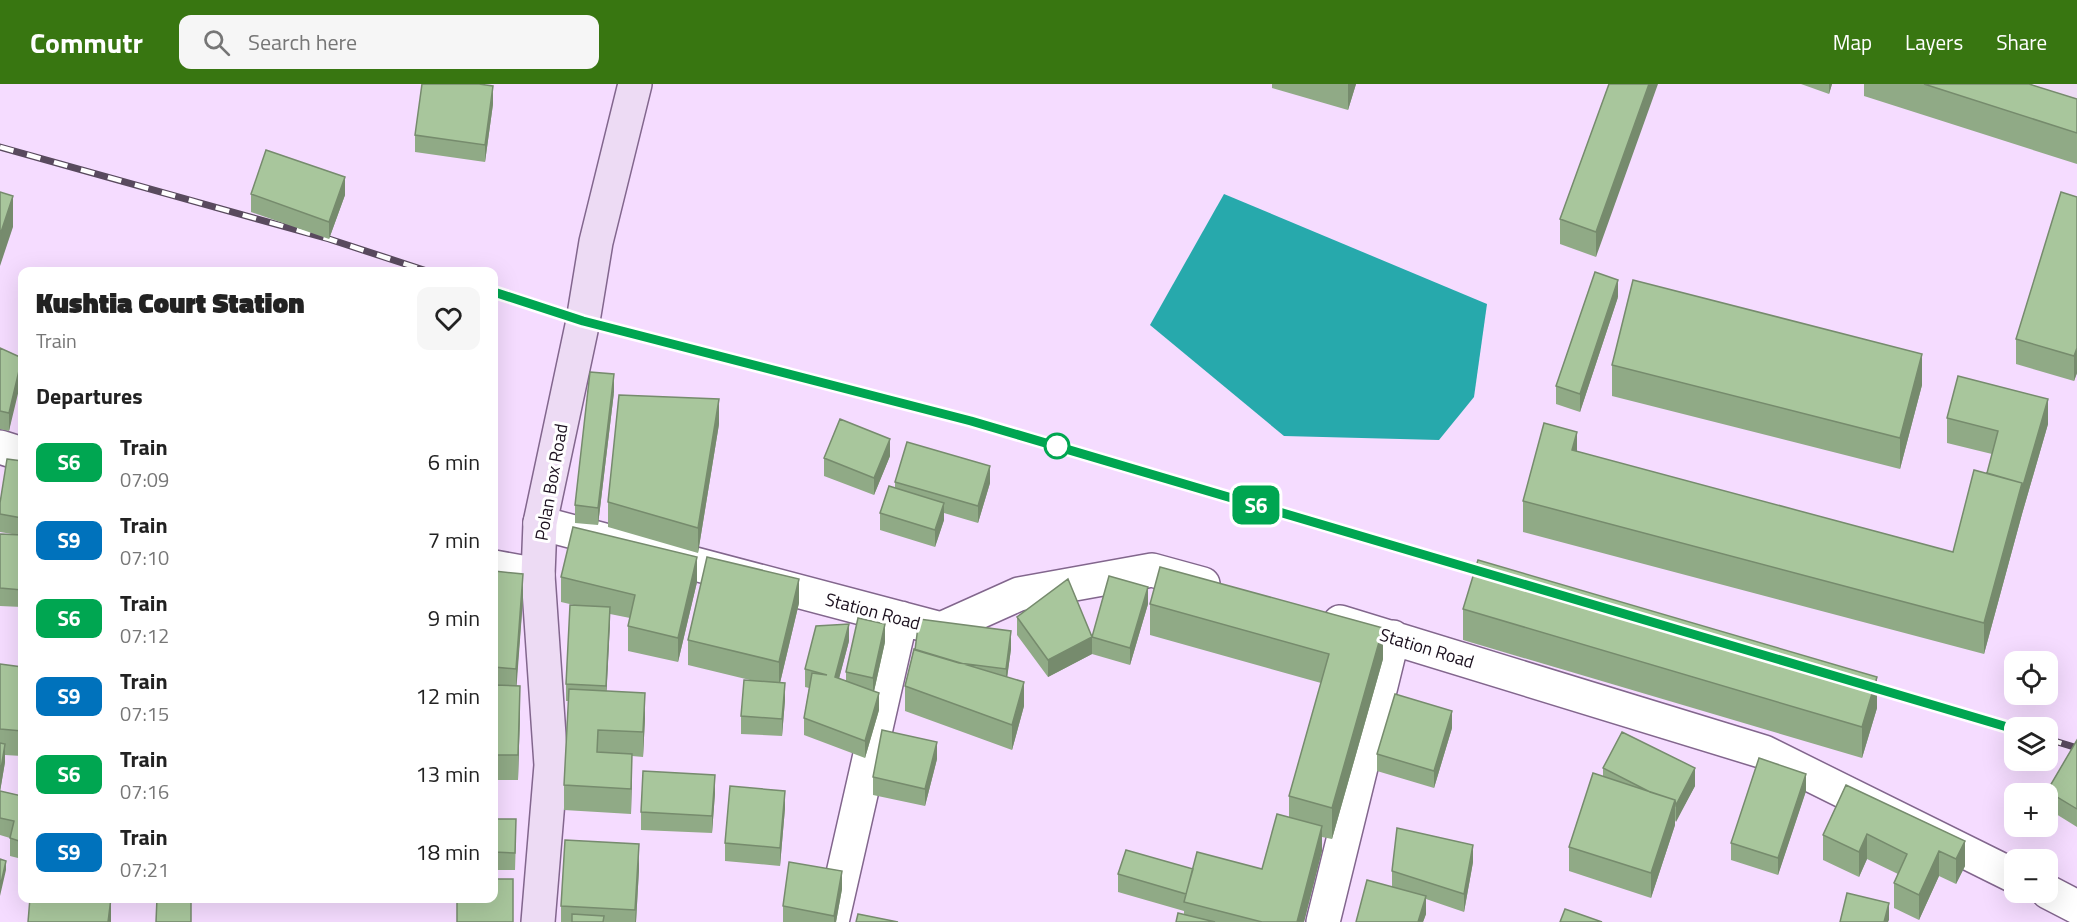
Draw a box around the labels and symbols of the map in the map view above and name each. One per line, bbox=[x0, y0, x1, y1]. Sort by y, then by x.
street label: Polan Box Road bbox=[527, 421, 575, 543]
unlabelled marker bbox=[1044, 433, 1070, 459]
line badge: S6 bbox=[1229, 486, 1283, 524]
street label: Station Road bbox=[823, 585, 923, 637]
street label: Station Road bbox=[1377, 621, 1477, 675]

